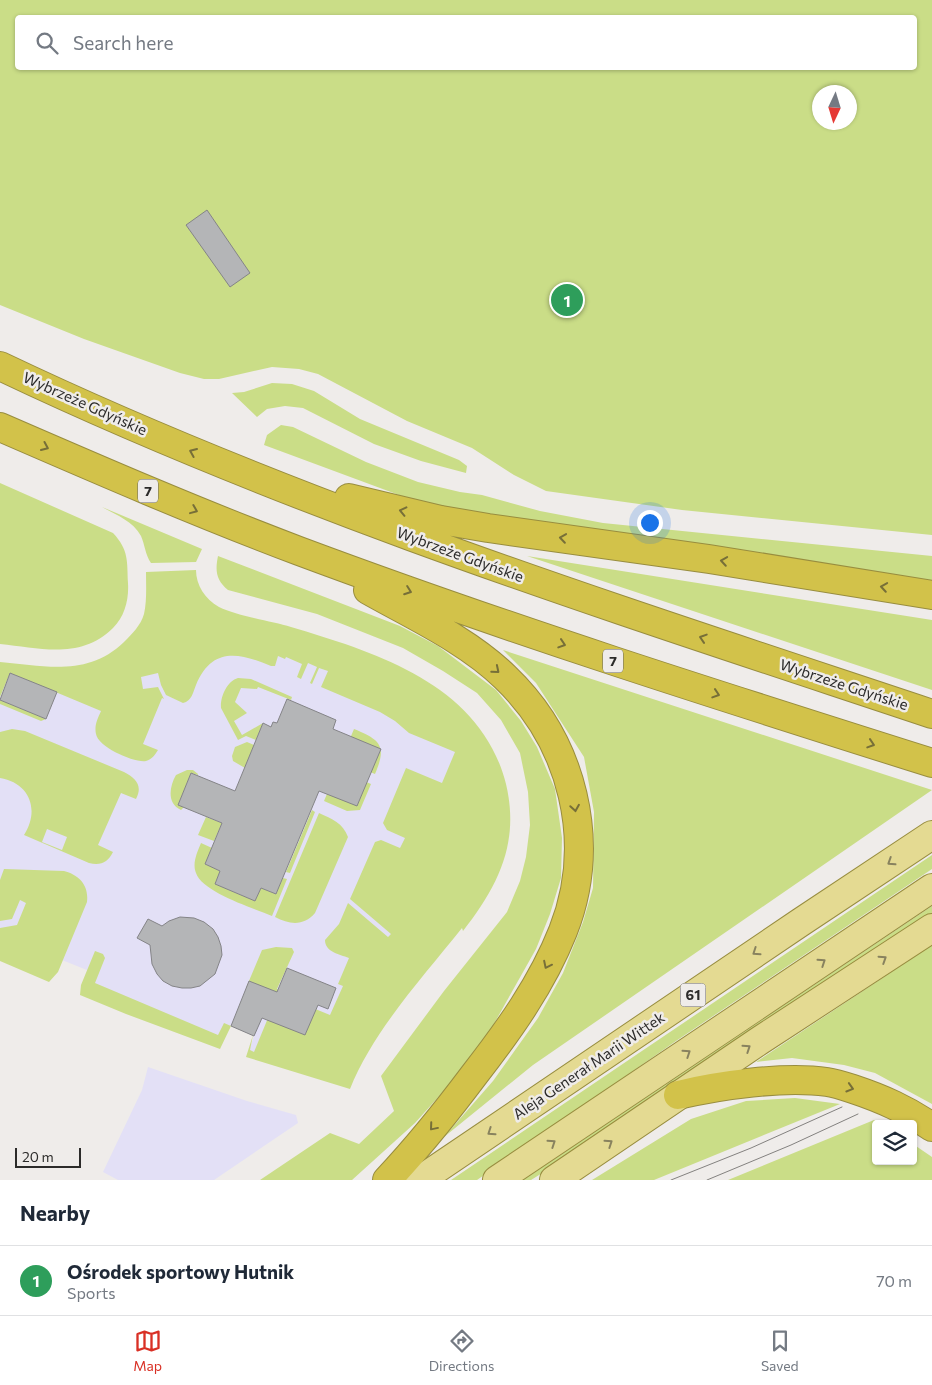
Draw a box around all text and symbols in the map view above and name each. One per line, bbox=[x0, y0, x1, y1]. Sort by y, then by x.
search box bbox=[15, 15, 917, 70]
icon: search bbox=[33, 29, 61, 57]
text: Search here bbox=[73, 31, 173, 54]
north arrow bbox=[812, 85, 857, 130]
pin: 1 bbox=[551, 281, 583, 319]
street label: Wybrzeże Gdyńskie bbox=[21, 368, 150, 439]
one-way arrow bbox=[40, 440, 49, 451]
one-way arrow bbox=[189, 447, 198, 458]
road number: 7 bbox=[138, 480, 158, 502]
one-way arrow bbox=[190, 504, 198, 514]
one-way arrow bbox=[398, 506, 407, 517]
your location bbox=[637, 510, 663, 536]
street label: Wybrzeże Gdyńskie bbox=[394, 523, 526, 585]
one-way arrow bbox=[558, 533, 566, 544]
one-way arrow bbox=[719, 557, 728, 567]
one-way arrow bbox=[880, 583, 888, 593]
one-way arrow bbox=[404, 585, 412, 595]
one-way arrow bbox=[699, 634, 708, 644]
one-way arrow bbox=[557, 638, 566, 648]
road number: 7 bbox=[603, 649, 623, 672]
street label: Wybrzeże Gdyńskie bbox=[778, 655, 911, 713]
one-way arrow bbox=[491, 664, 500, 673]
one-way arrow bbox=[712, 689, 720, 699]
one-way arrow bbox=[867, 738, 875, 748]
one-way arrow bbox=[570, 804, 580, 812]
one-way arrow bbox=[888, 856, 897, 865]
one-way arrow bbox=[752, 946, 762, 955]
one-way arrow bbox=[878, 956, 887, 966]
one-way arrow bbox=[816, 959, 826, 968]
one-way arrow bbox=[543, 960, 553, 969]
road number: 61 bbox=[680, 984, 706, 1006]
street label: Aleja Generał Marii Wittek bbox=[509, 1008, 668, 1123]
one-way arrow bbox=[742, 1045, 751, 1055]
one-way arrow bbox=[682, 1050, 691, 1059]
one-way arrow bbox=[846, 1083, 854, 1093]
map controls bbox=[872, 1120, 917, 1165]
button: layers bbox=[872, 1120, 917, 1165]
one-way arrow bbox=[430, 1121, 438, 1130]
one-way arrow bbox=[488, 1126, 497, 1135]
one-way arrow bbox=[546, 1140, 556, 1149]
one-way arrow bbox=[603, 1140, 612, 1149]
scale bar bbox=[15, 1145, 81, 1168]
text: 20 m bbox=[22, 1148, 54, 1165]
text: Nearby bbox=[20, 1200, 90, 1225]
text: Ośrodek sportowy Hutnik bbox=[67, 1260, 294, 1283]
text: 1 bbox=[32, 1271, 40, 1290]
text: 70 m bbox=[876, 1271, 912, 1290]
text: Sports bbox=[67, 1283, 116, 1302]
tab: Map bbox=[133, 1327, 162, 1374]
tab: Directions bbox=[429, 1327, 494, 1374]
tab: Saved bbox=[761, 1327, 799, 1374]

